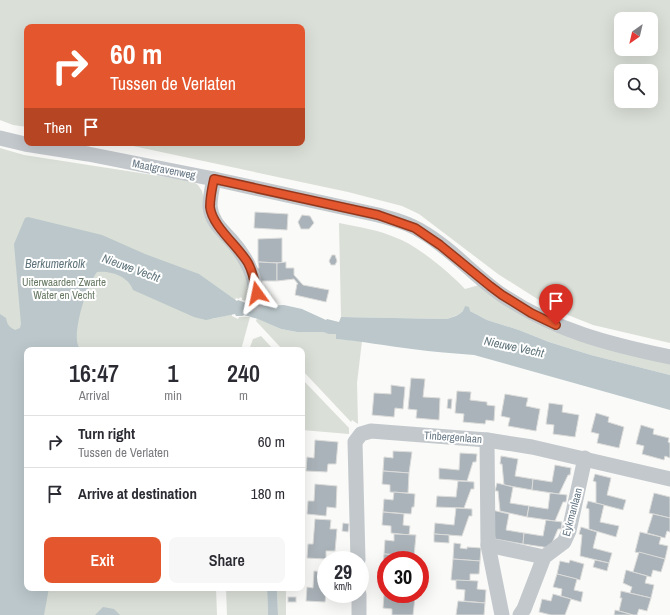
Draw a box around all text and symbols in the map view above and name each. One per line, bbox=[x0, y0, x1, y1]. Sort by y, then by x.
north arrow bbox=[614, 12, 658, 56]
map controls bbox=[614, 12, 658, 108]
text: 60 m bbox=[110, 35, 162, 73]
icon: right bbox=[44, 40, 96, 92]
button: search bbox=[614, 64, 658, 108]
text: Tussen de Verlaten bbox=[110, 71, 236, 96]
icon: arrive bbox=[80, 116, 102, 138]
text: Then bbox=[44, 117, 72, 138]
street label: Maatgravenweg bbox=[131, 156, 197, 182]
water label: Nieuwe Vecht bbox=[100, 250, 162, 286]
water label: Berkumerkolk bbox=[25, 256, 86, 272]
position arrow bbox=[236, 272, 278, 314]
park label: Uiterwaarden Zwarte Water en Vecht bbox=[22, 275, 106, 302]
pin bbox=[539, 284, 573, 325]
icon: arrive bbox=[545, 290, 567, 312]
water label: Nieuwe Vecht bbox=[483, 333, 546, 361]
text: 16:47 bbox=[69, 357, 119, 389]
text: 1 bbox=[168, 357, 179, 389]
text: 240 bbox=[227, 357, 260, 389]
text: Arrival bbox=[79, 387, 109, 404]
text: min bbox=[164, 387, 182, 404]
text: m bbox=[239, 387, 248, 404]
text: Turn right bbox=[78, 423, 135, 444]
street label: Tinbergenlaan bbox=[424, 428, 482, 446]
icon: right bbox=[44, 431, 66, 453]
text: 60 m bbox=[258, 431, 285, 452]
text: Tussen de Verlaten bbox=[78, 444, 169, 461]
icon: arrive bbox=[44, 483, 66, 505]
text: Arrive at destination bbox=[78, 483, 197, 504]
text: 180 m bbox=[251, 483, 285, 504]
street label: Eykmanlaan bbox=[559, 486, 585, 538]
button: Exit bbox=[44, 537, 161, 583]
button: Share bbox=[169, 537, 285, 583]
speed limit sign: 30 bbox=[377, 551, 429, 603]
text: 29 bbox=[334, 558, 352, 585]
text: km/h bbox=[334, 580, 352, 593]

